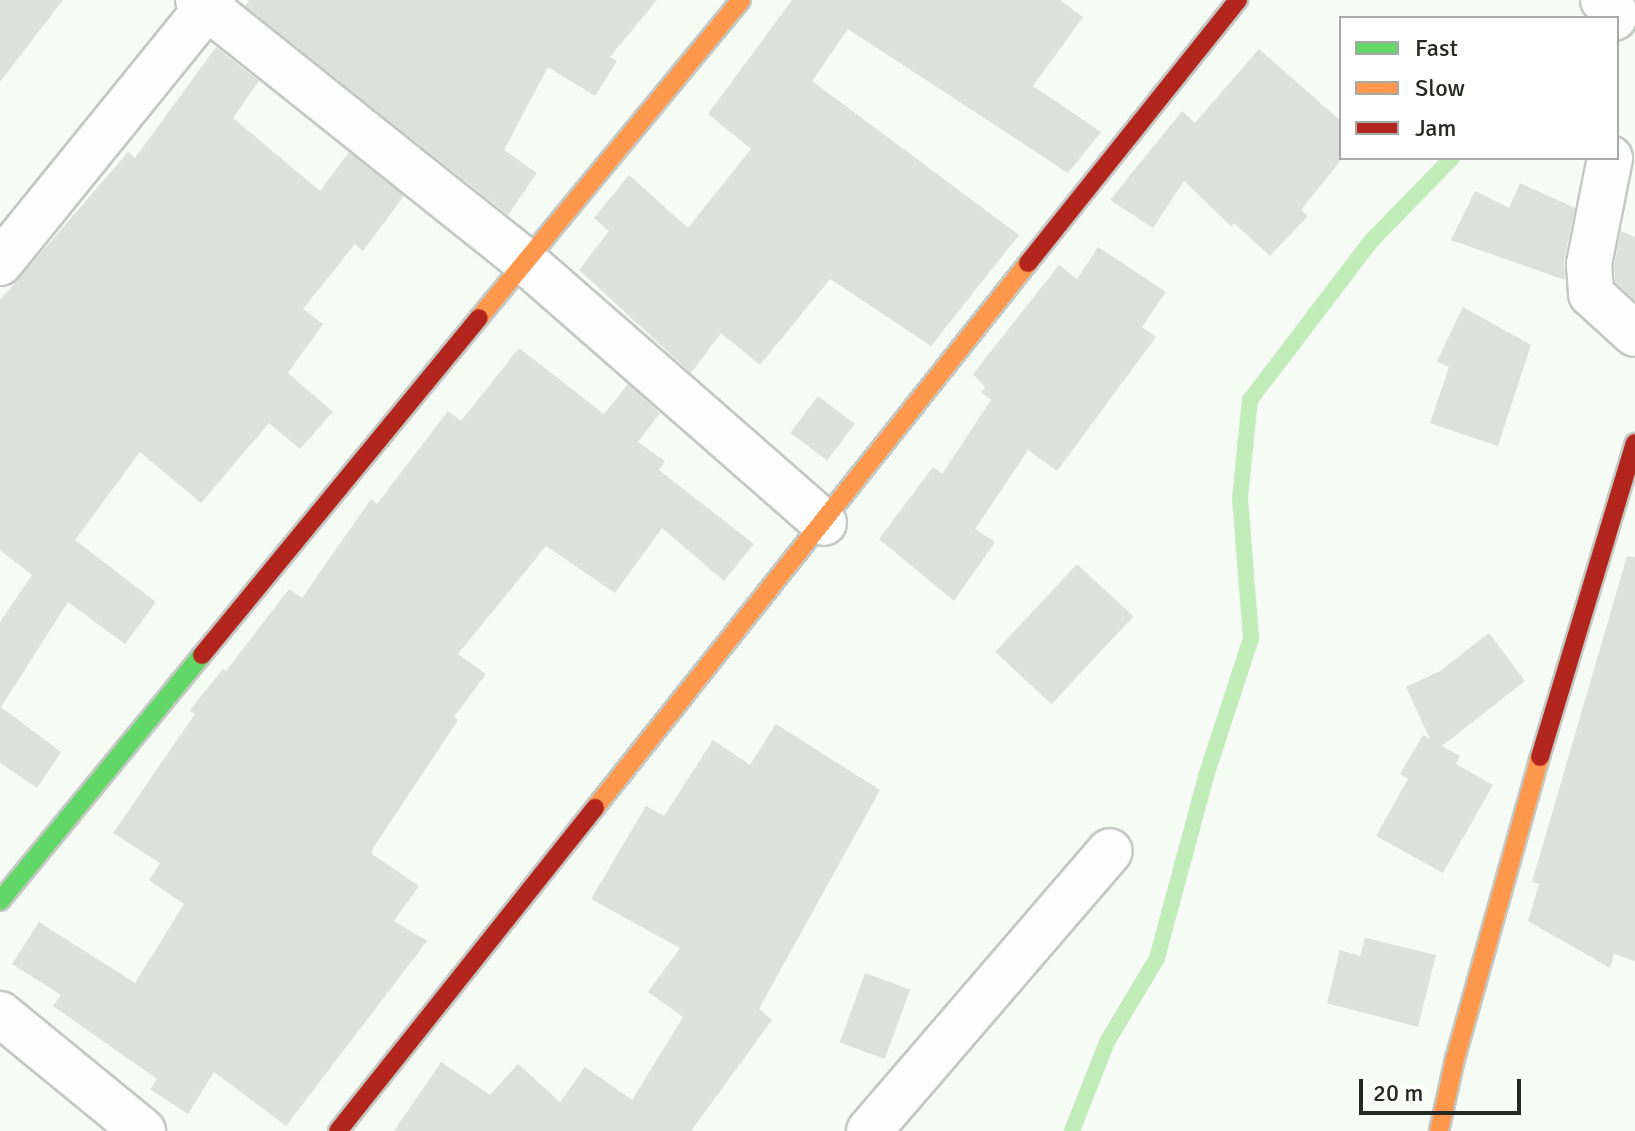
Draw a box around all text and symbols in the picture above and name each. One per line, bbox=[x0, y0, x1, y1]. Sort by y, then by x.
legend bbox=[1339, 16, 1619, 160]
text: Fast bbox=[1415, 33, 1458, 63]
text: Slow bbox=[1415, 73, 1465, 103]
text: Jam bbox=[1415, 113, 1456, 143]
scale bar bbox=[1363, 1063, 1525, 1113]
text: 20 m bbox=[1373, 1078, 1423, 1108]

